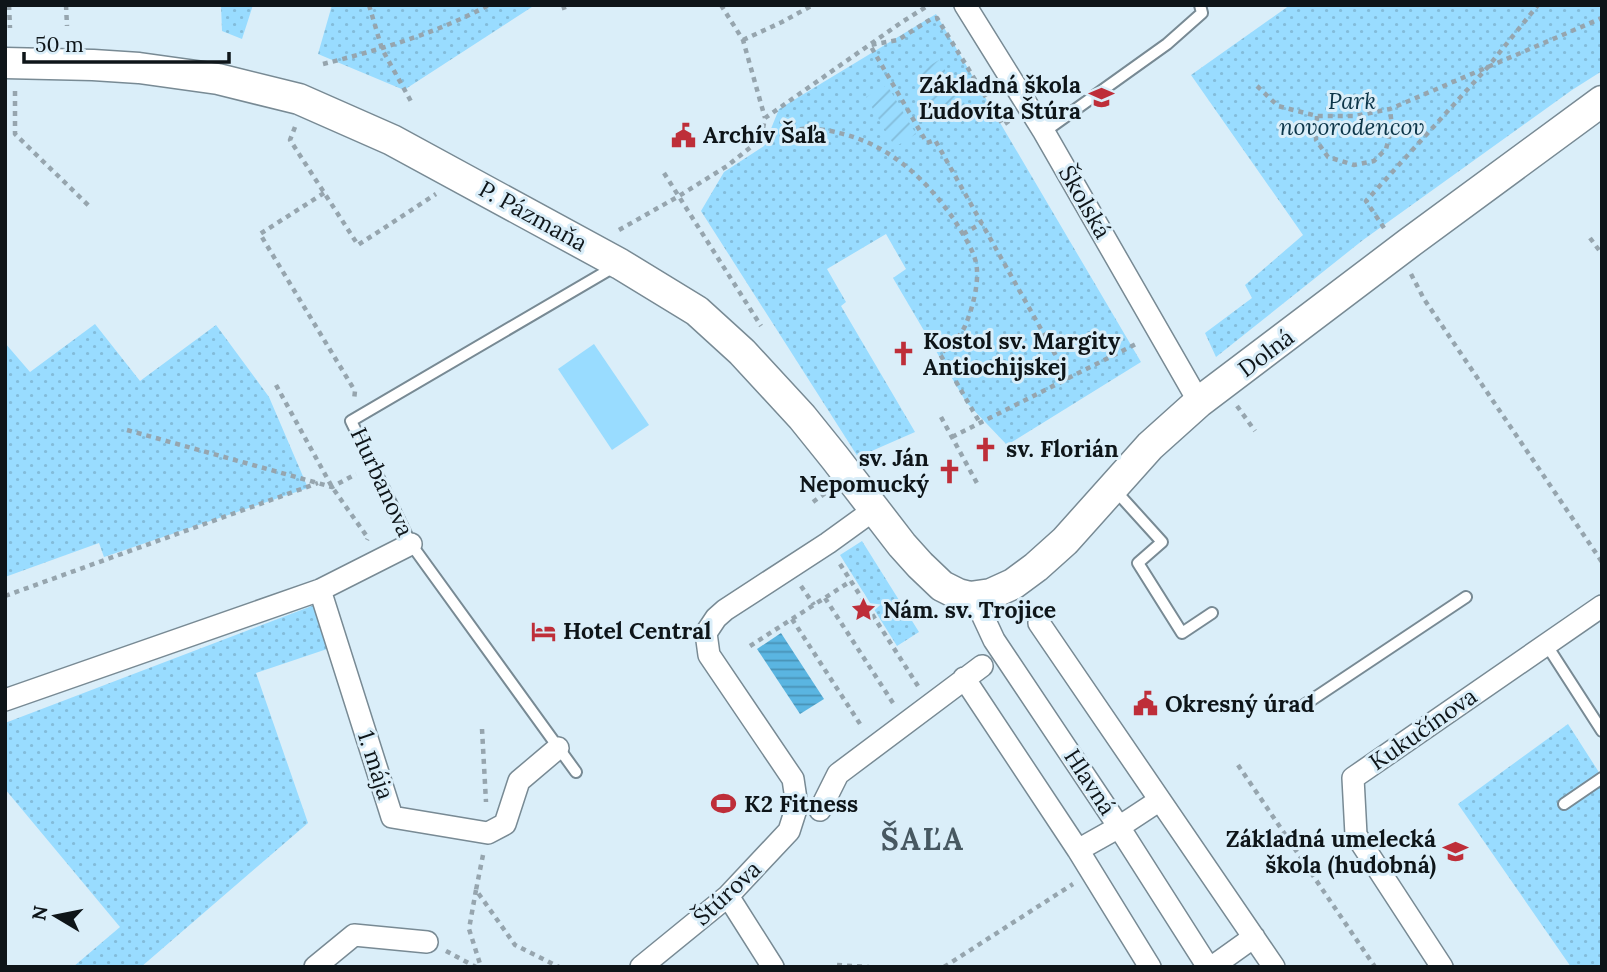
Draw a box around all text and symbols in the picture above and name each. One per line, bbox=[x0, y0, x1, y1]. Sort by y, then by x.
scale bar bbox=[24, 21, 229, 65]
text: 50 m bbox=[35, 31, 84, 58]
place label: Základná škola Ľudovíta Štúra bbox=[919, 70, 1081, 125]
school or university icon: Základná škola Ľudovíta Štúra bbox=[1087, 84, 1115, 112]
park label: Park novorodencov bbox=[1279, 86, 1425, 141]
place label: Archív Šaľa bbox=[703, 120, 826, 149]
public building icon: Archív Šaľa bbox=[669, 121, 697, 149]
street label: Školská bbox=[1053, 160, 1118, 244]
street label: P. Pázmaňa bbox=[474, 174, 593, 257]
street label: Dolná bbox=[1232, 322, 1300, 383]
place label: Kostol sv. Margity Antiochijskej bbox=[923, 326, 1121, 381]
church icon: Kostol sv. Margity Antiochijskej bbox=[889, 340, 917, 368]
street label: Hurbanova bbox=[345, 423, 420, 541]
place label: sv. Florián bbox=[1006, 434, 1119, 463]
church icon: sv. Florián bbox=[972, 435, 1000, 463]
place label: sv. Ján Nepomucký bbox=[799, 443, 929, 498]
church icon: sv. Ján Nepomucký bbox=[935, 457, 963, 485]
place label: Nám. sv. Trojice bbox=[883, 595, 1056, 624]
place icon: Nám. sv. Trojice bbox=[849, 596, 877, 624]
place label: Hotel Central bbox=[563, 616, 711, 645]
hotel icon: Hotel Central bbox=[529, 617, 557, 645]
street label: Kukučínova bbox=[1363, 681, 1482, 776]
place label: Okresný úrad bbox=[1165, 689, 1315, 718]
public building icon: Okresný úrad bbox=[1131, 690, 1159, 718]
street label: 1. mája bbox=[352, 727, 401, 803]
street label: Hlavná bbox=[1058, 743, 1123, 820]
place label: K2 Fitness bbox=[744, 789, 858, 818]
sports icon: K2 Fitness bbox=[710, 790, 738, 818]
district label: ŠAĽA bbox=[881, 820, 965, 858]
place label: Základná umelecká škola (hudobná) bbox=[1226, 824, 1436, 880]
school or university icon: Základná umelecká škola (hudobná) bbox=[1442, 838, 1470, 866]
street label: Štúrova bbox=[687, 854, 767, 931]
north arrow bbox=[21, 881, 91, 951]
text: N bbox=[26, 903, 52, 922]

